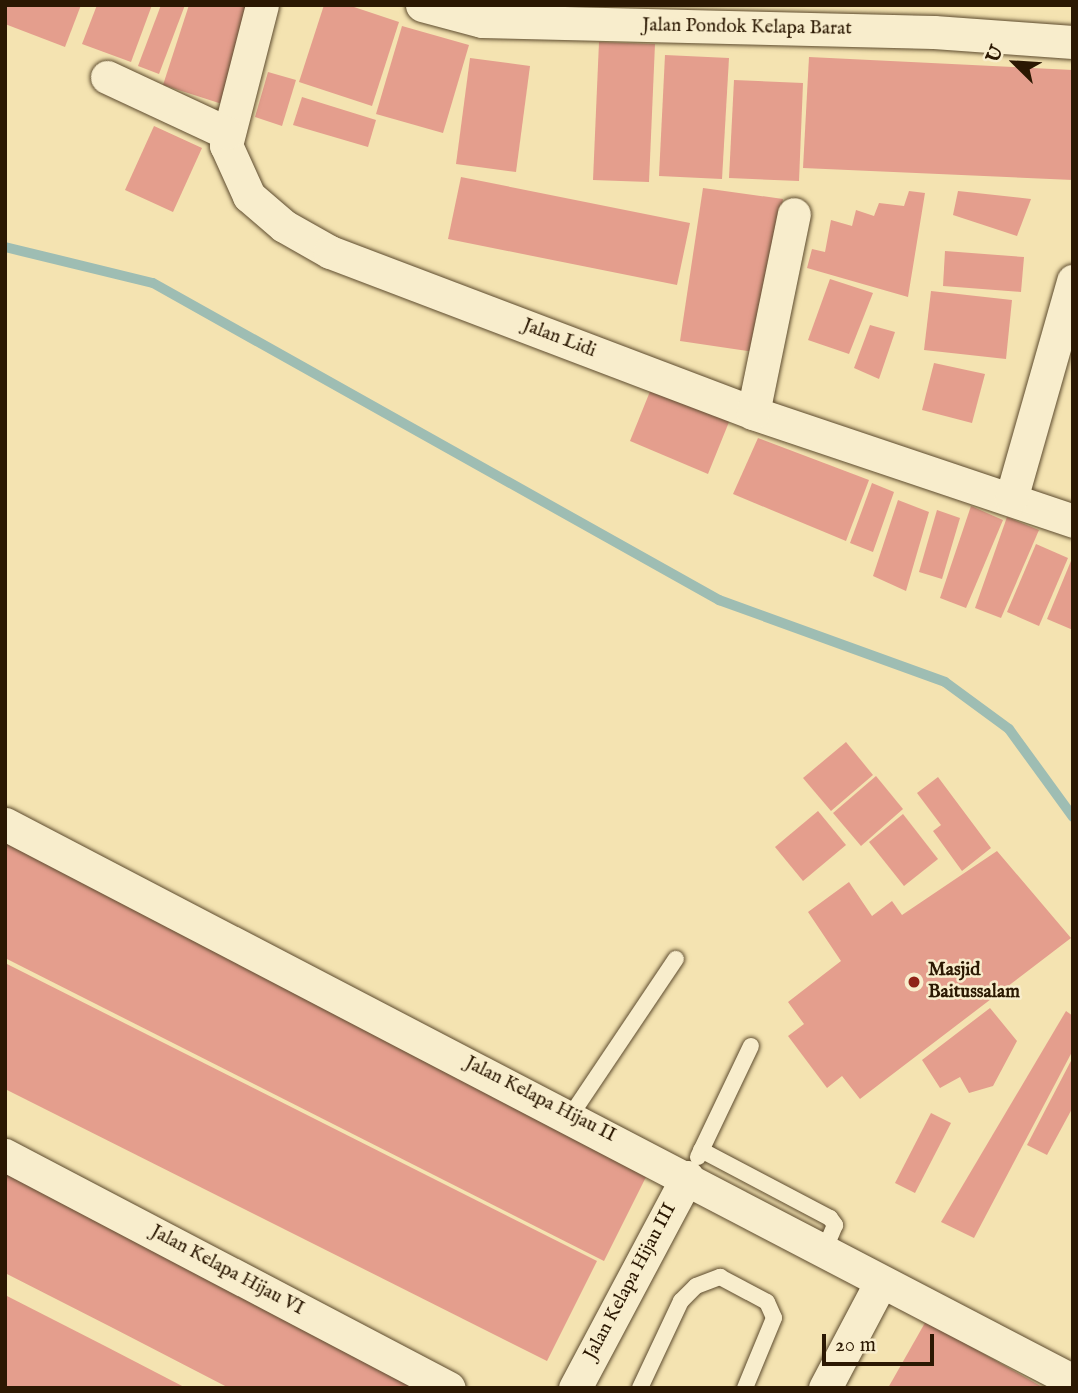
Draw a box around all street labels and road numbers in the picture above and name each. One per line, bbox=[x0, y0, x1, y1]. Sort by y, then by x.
street label: Jalan Pondok Kelapa Barat bbox=[642, 15, 852, 41]
street label: Jalan Lidi bbox=[519, 315, 599, 363]
street label: Jalan Kelapa Hijau II bbox=[461, 1052, 619, 1148]
street label: Jalan Kelapa Hijau III bbox=[580, 1200, 682, 1364]
street label: Jalan Kelapa Hijau VI bbox=[146, 1221, 308, 1321]

